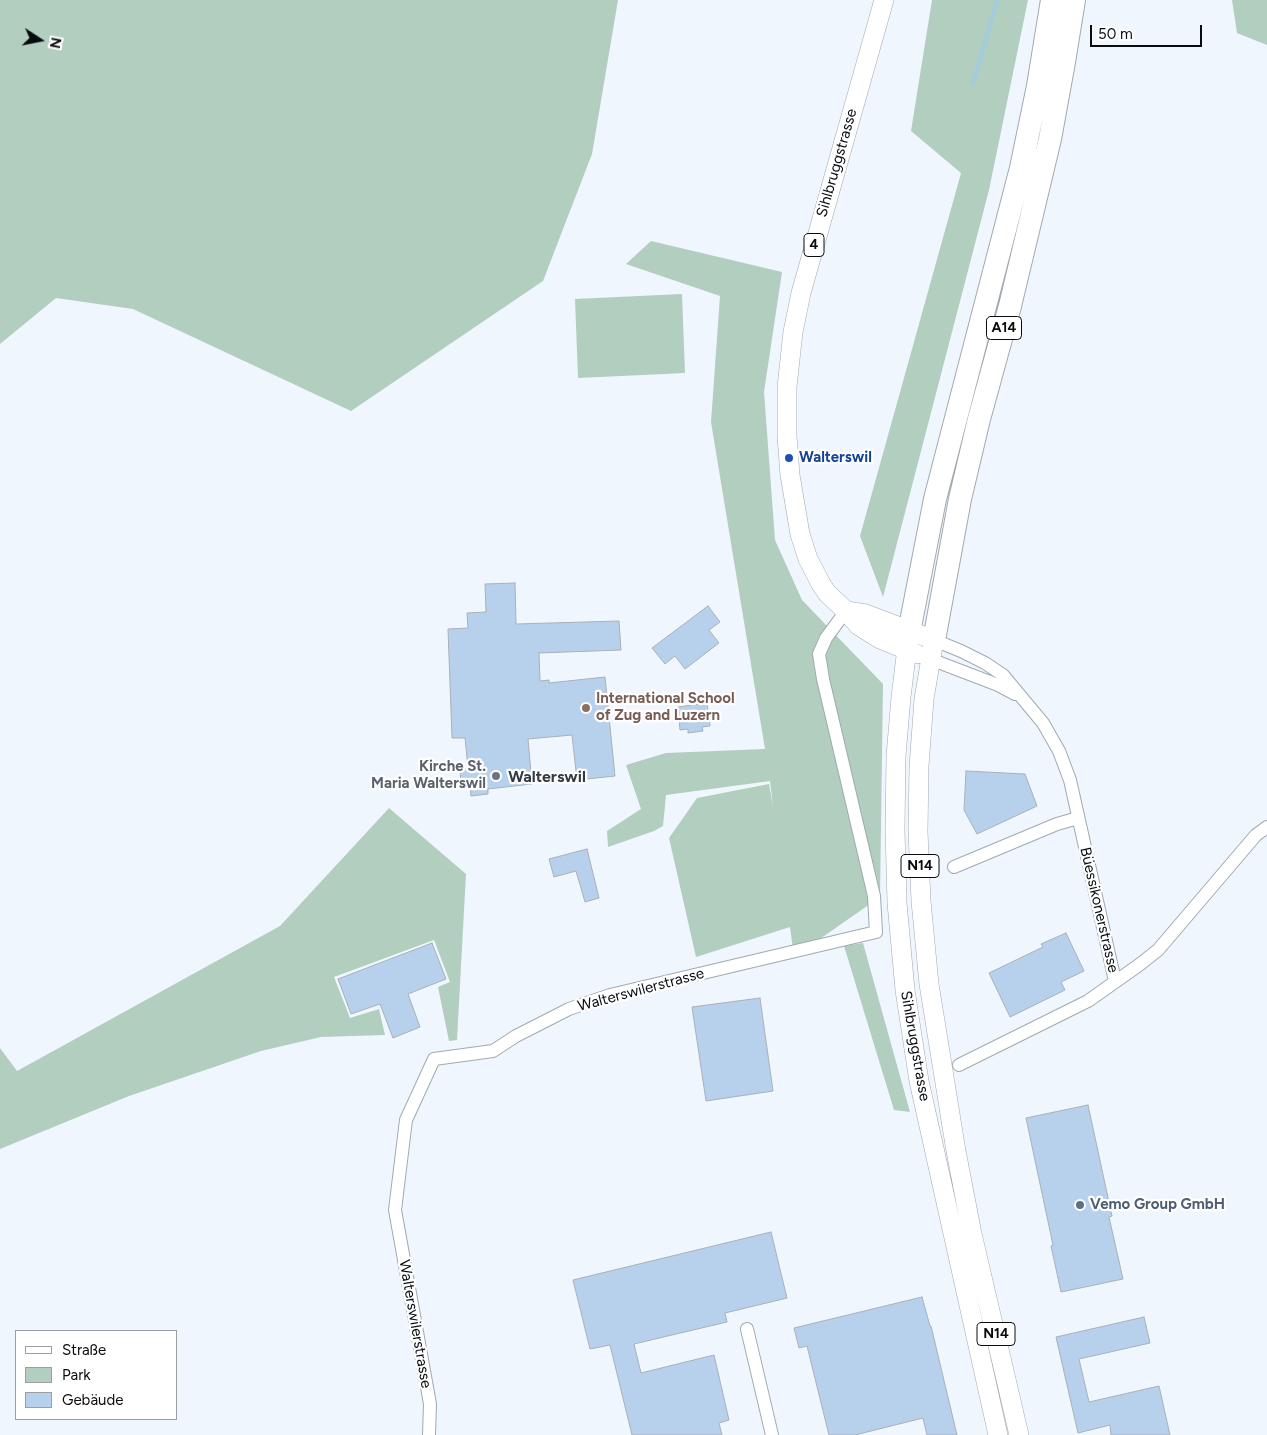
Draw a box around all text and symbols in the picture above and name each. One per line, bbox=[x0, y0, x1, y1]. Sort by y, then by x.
north arrow bbox=[15, 15, 65, 65]
scale bar bbox=[1092, 15, 1204, 47]
text: 50 m bbox=[1098, 25, 1133, 43]
text: N bbox=[46, 36, 65, 50]
street label: Sihlbruggstrasse bbox=[813, 107, 861, 219]
road number: 4 bbox=[804, 234, 824, 256]
road number: A14 bbox=[986, 316, 1022, 339]
place label: Walterswil bbox=[799, 449, 872, 467]
marker: Walterswil bbox=[783, 452, 795, 464]
place label: International School of Zug and Luzern bbox=[596, 690, 735, 725]
marker: International School of Zug and Luzern bbox=[580, 702, 592, 714]
place label: Kirche St. Maria Walterswil bbox=[371, 758, 486, 793]
district label: Walterswil bbox=[508, 767, 586, 787]
marker: Kirche St. Maria Walterswil bbox=[490, 770, 502, 782]
street label: Büessikonerstrasse bbox=[1076, 846, 1122, 974]
road number: N14 bbox=[901, 854, 939, 878]
street label: Walterswilerstrasse bbox=[576, 964, 706, 1016]
street label: Sihlbruggstrasse bbox=[896, 989, 934, 1103]
place label: Vemo Group GmbH bbox=[1090, 1196, 1225, 1214]
marker: Vemo Group GmbH bbox=[1074, 1199, 1086, 1211]
street label: Walterswilerstrasse bbox=[395, 1258, 435, 1390]
road number: N14 bbox=[977, 1322, 1015, 1346]
legend bbox=[15, 1330, 178, 1420]
text: Straße bbox=[62, 1341, 106, 1359]
text: Park bbox=[62, 1366, 91, 1384]
text: Gebäude bbox=[62, 1391, 123, 1409]

